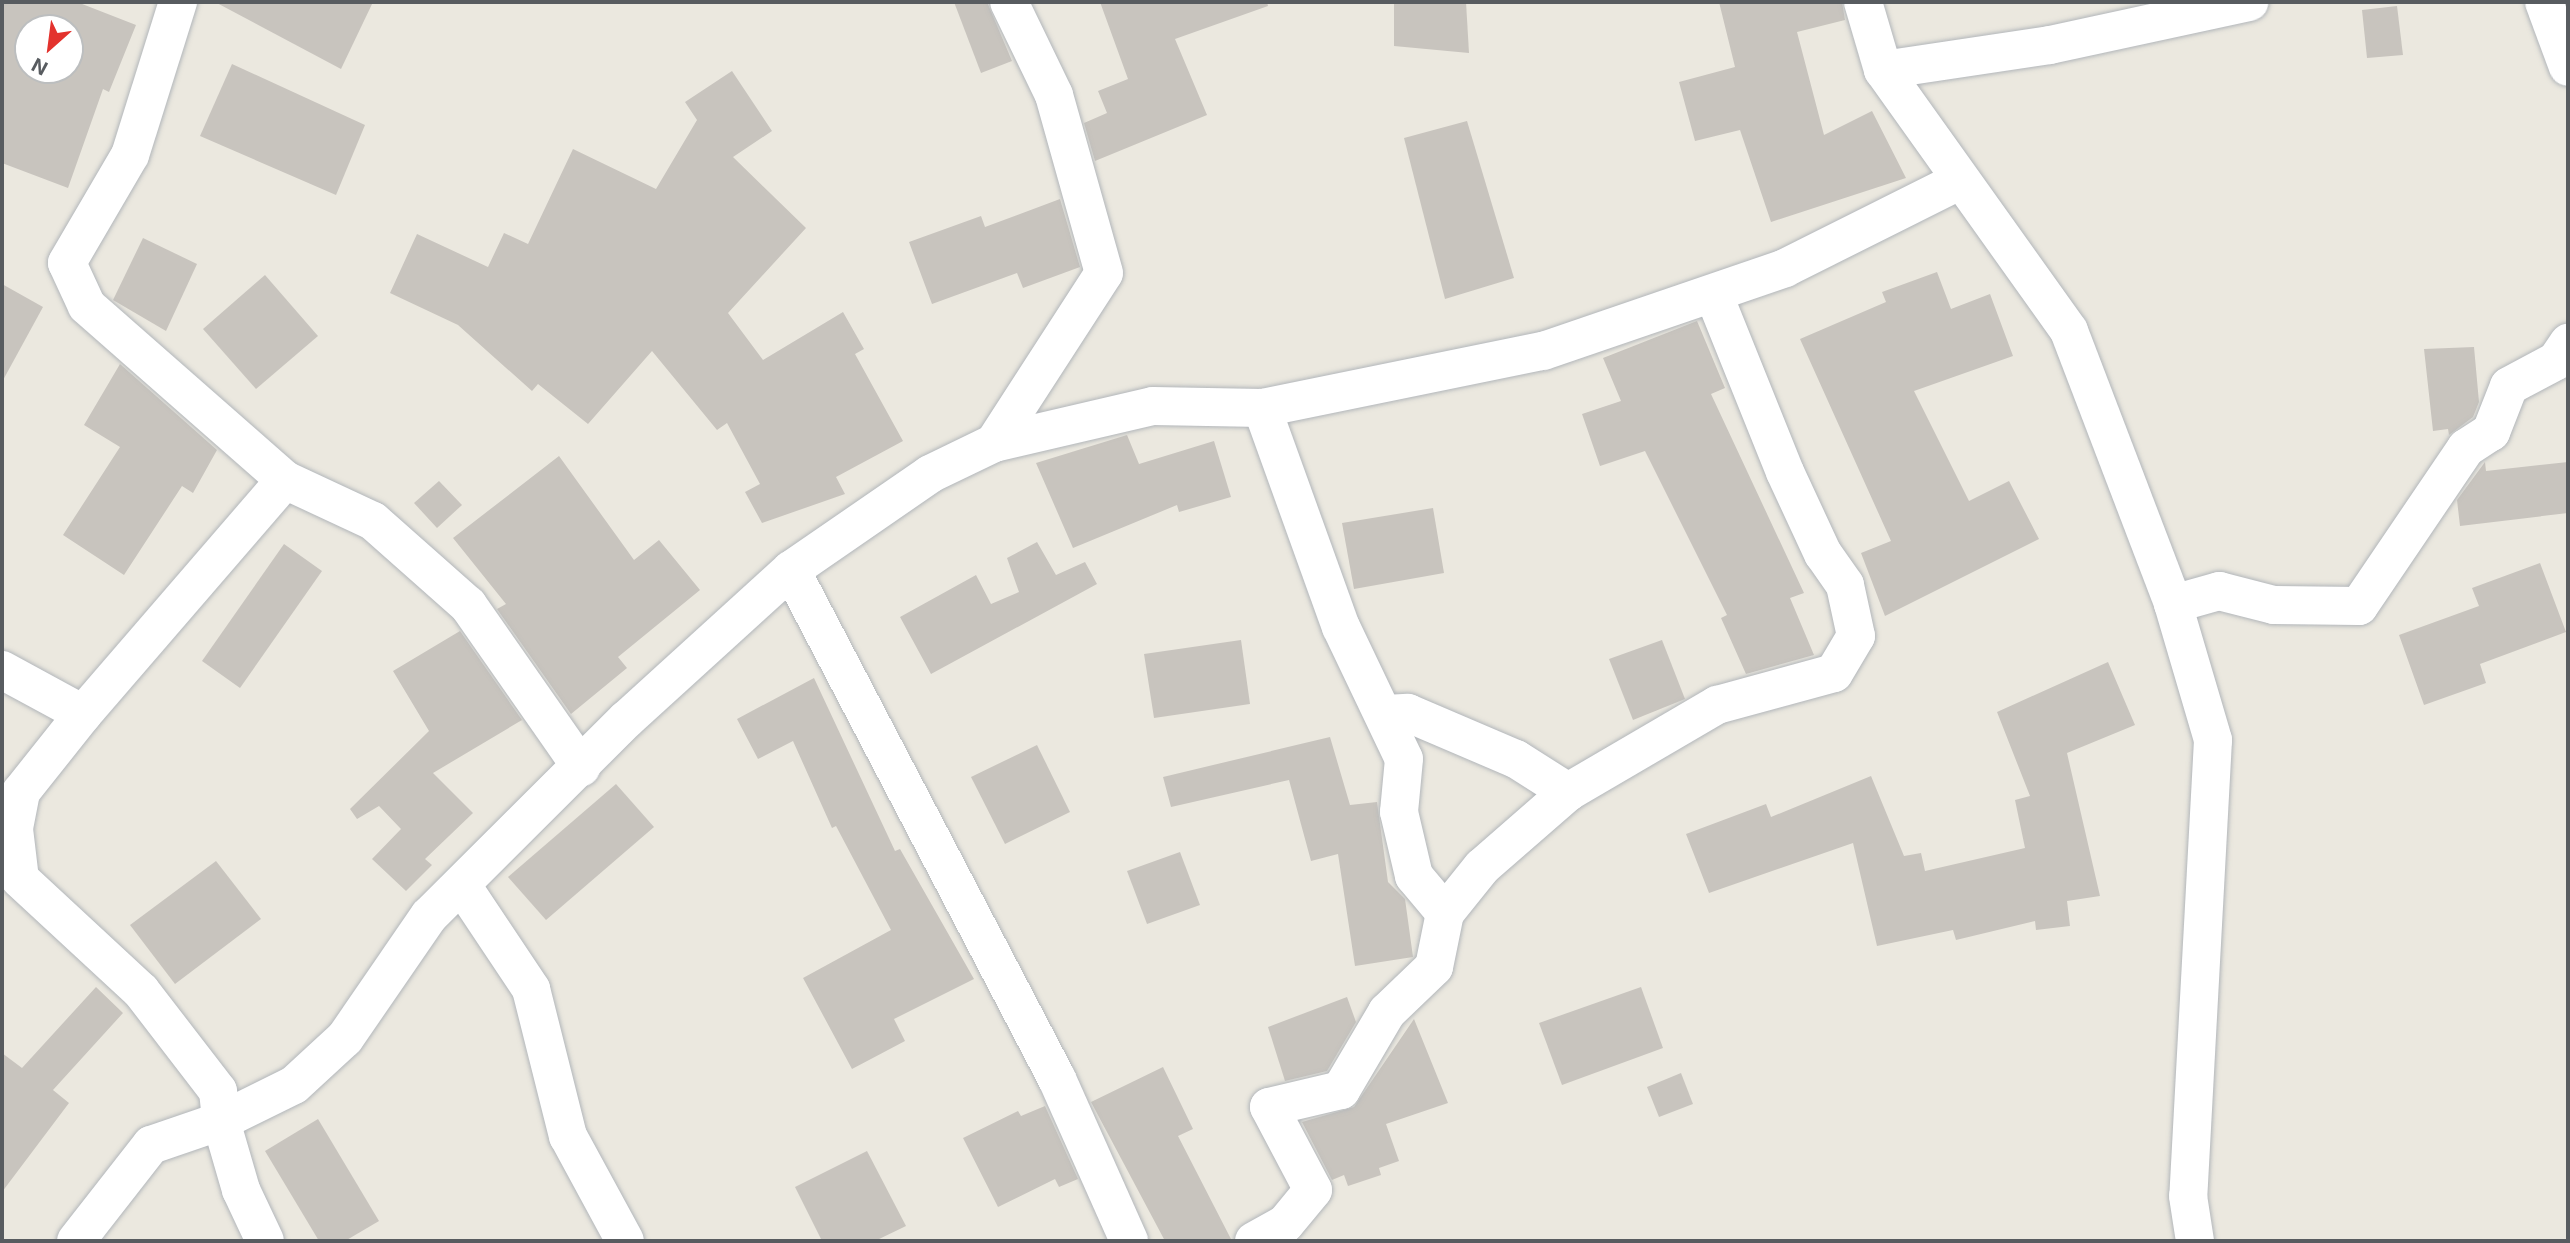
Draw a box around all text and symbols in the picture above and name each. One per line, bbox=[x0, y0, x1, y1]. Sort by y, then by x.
north arrow bbox=[14, 14, 84, 84]
text: N bbox=[28, 53, 52, 80]

